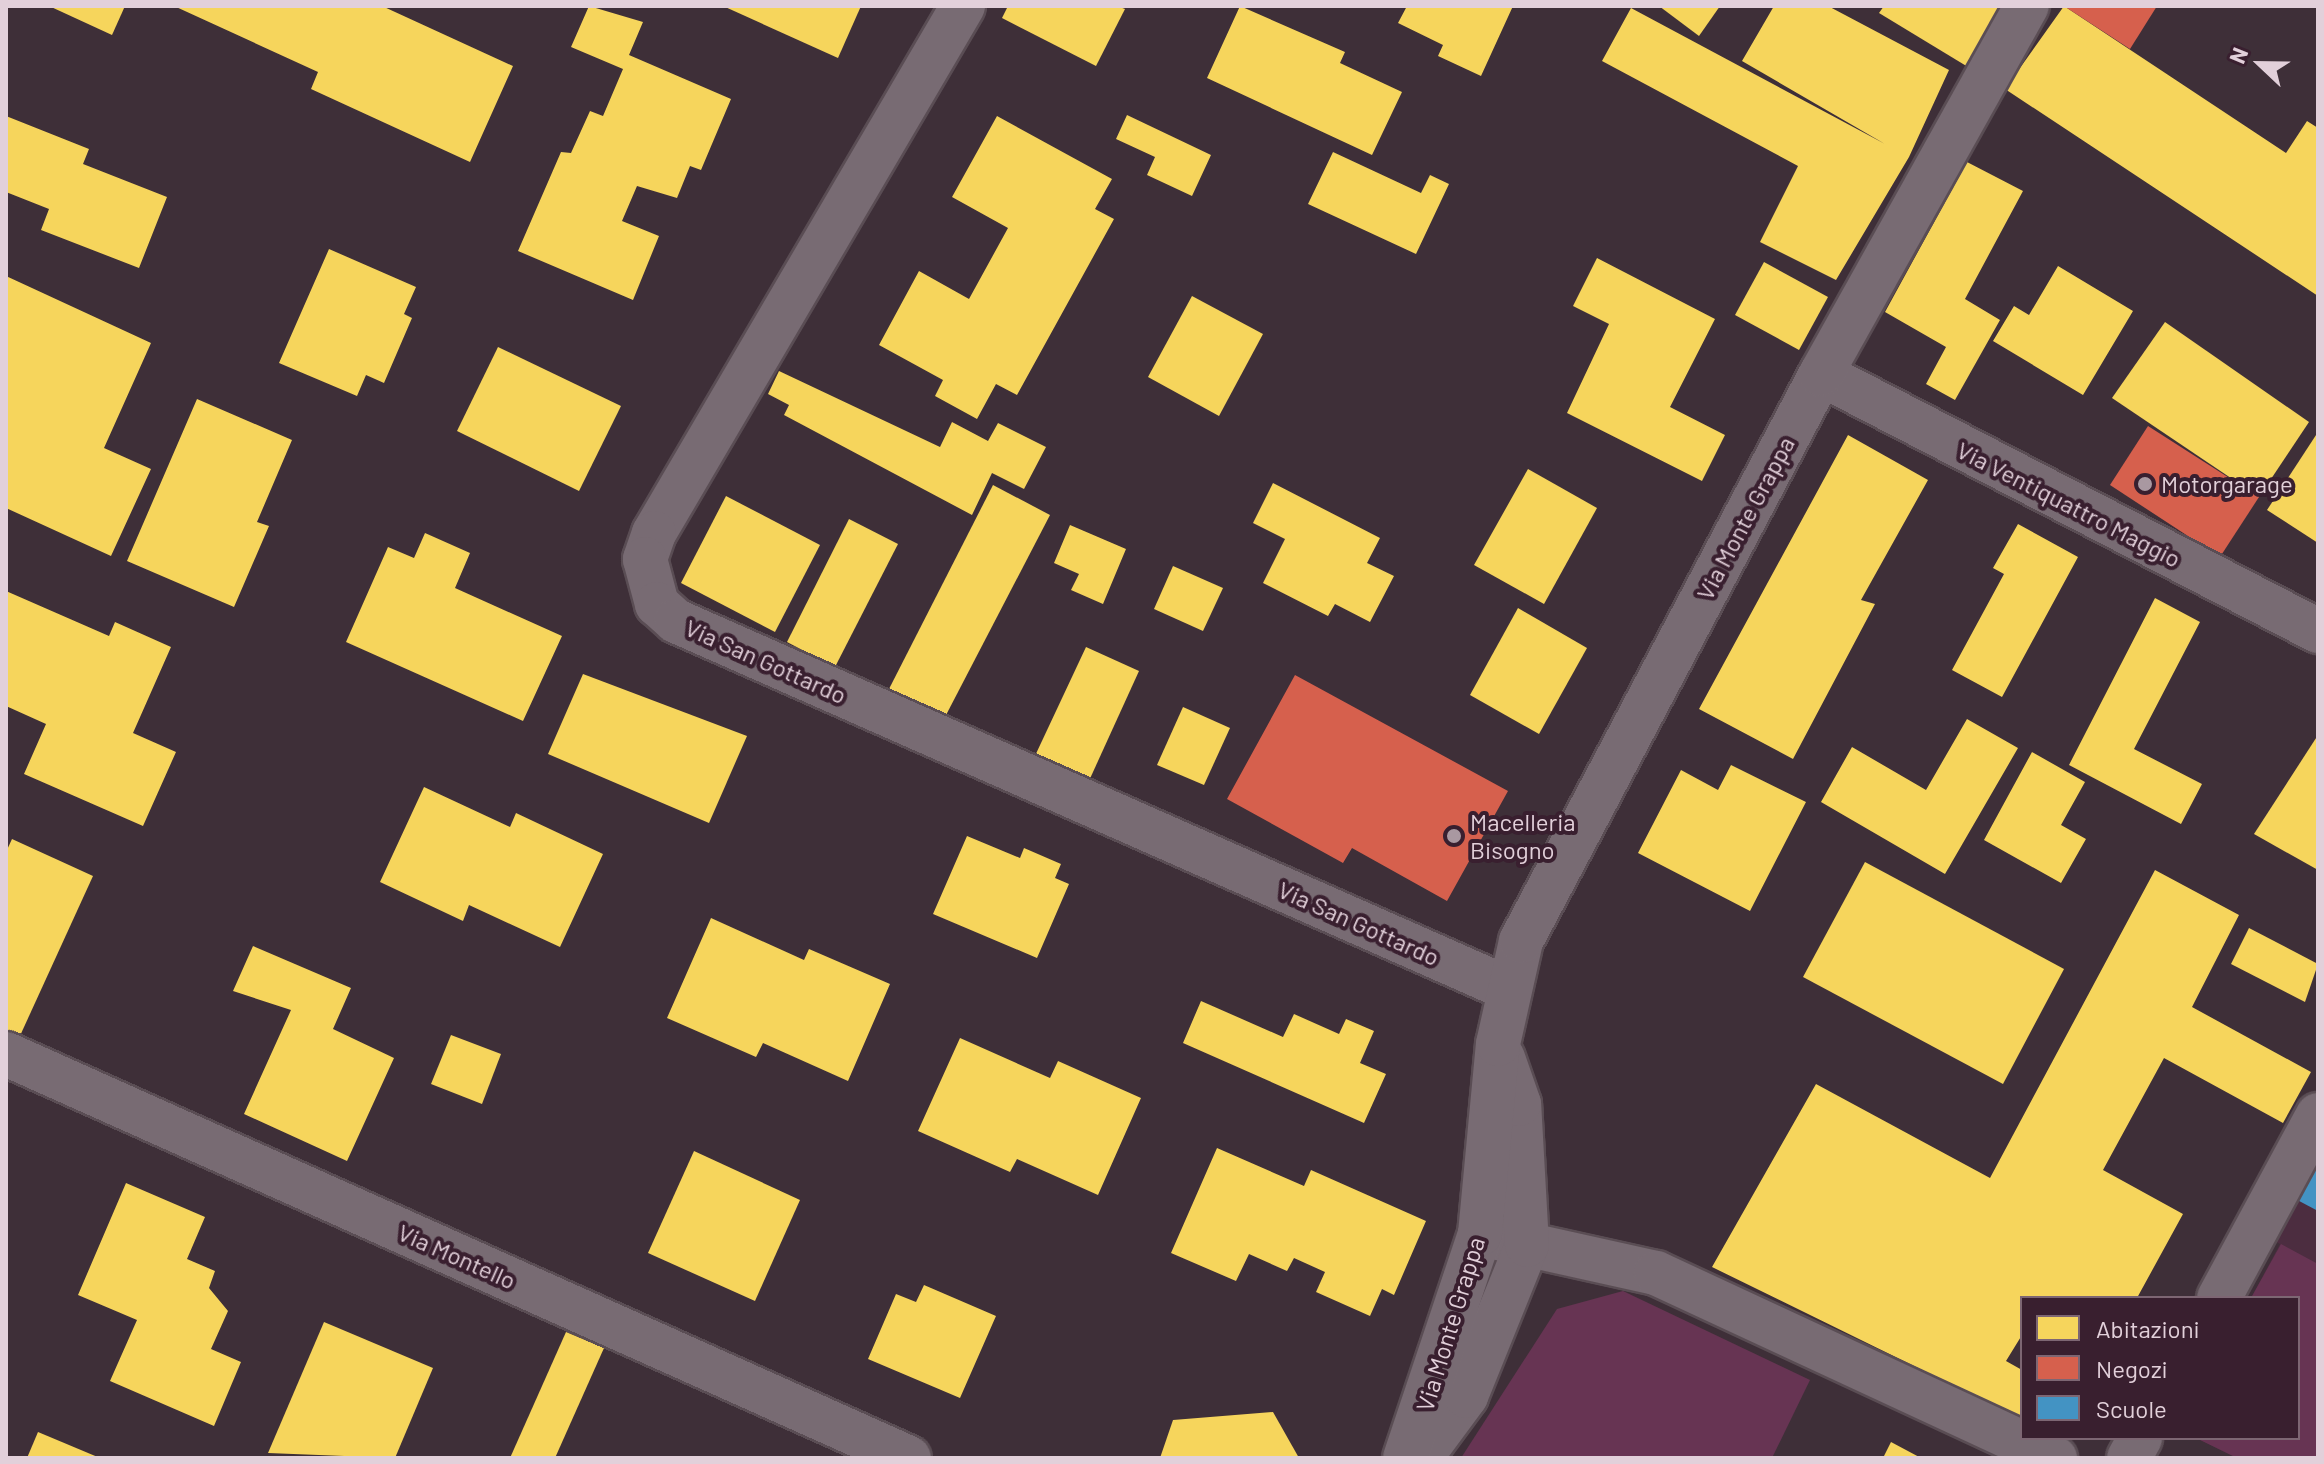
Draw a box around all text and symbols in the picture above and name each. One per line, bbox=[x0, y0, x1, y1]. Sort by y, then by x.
north arrow bbox=[2220, 24, 2300, 104]
text: N bbox=[2223, 43, 2253, 67]
street label: Via Monte Grappa bbox=[1690, 431, 1800, 605]
street label: Via Ventiquattro Maggio bbox=[1952, 435, 2186, 573]
place label: Motorgarage bbox=[2161, 470, 2293, 498]
marker: Motorgarage bbox=[2136, 475, 2154, 493]
street label: Via San Gottardo bbox=[681, 613, 851, 709]
place label: Macelleria Bisogno bbox=[1470, 808, 1576, 864]
marker: Macelleria Bisogno bbox=[1445, 827, 1463, 845]
street label: Via San Gottardo bbox=[1274, 875, 1444, 971]
street label: Via Montello bbox=[394, 1217, 520, 1295]
street label: Via Monte Grappa bbox=[1410, 1233, 1490, 1415]
legend bbox=[2020, 1296, 2300, 1440]
text: Abitazioni bbox=[2096, 1314, 2200, 1343]
text: Negozi bbox=[2096, 1354, 2168, 1383]
text: Scuole bbox=[2096, 1394, 2167, 1423]

